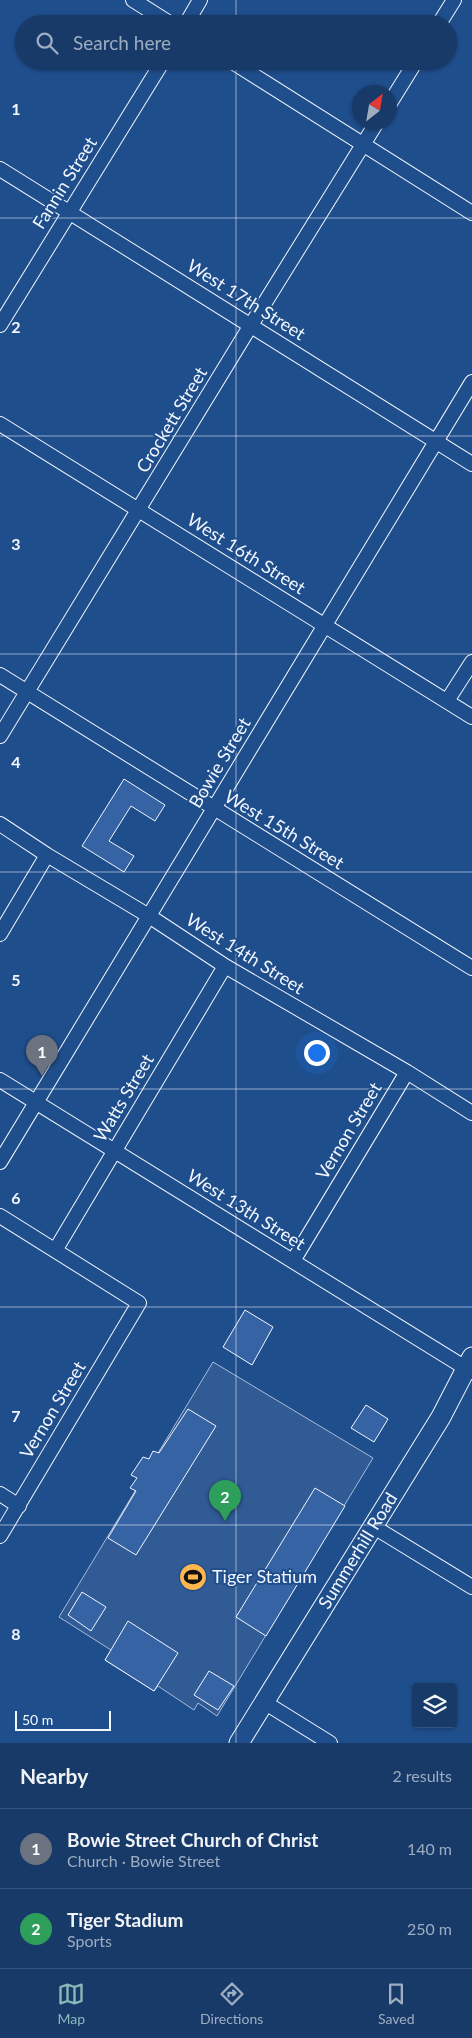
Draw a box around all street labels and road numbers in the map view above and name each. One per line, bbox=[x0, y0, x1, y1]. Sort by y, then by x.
street label: Fannin Street bbox=[27, 132, 101, 233]
street label: West 17th Street bbox=[183, 254, 310, 345]
street label: Crockett Street bbox=[131, 362, 212, 476]
street label: West 16th Street bbox=[183, 508, 310, 599]
street label: Bowie Street bbox=[184, 713, 255, 812]
street label: West 15th Street bbox=[221, 785, 349, 874]
street label: West 14th Street bbox=[182, 908, 309, 999]
street label: Watts Street bbox=[88, 1049, 158, 1145]
street label: Vernon Street bbox=[311, 1078, 386, 1183]
street label: West 13th Street bbox=[183, 1164, 310, 1255]
street label: Vernon Street bbox=[15, 1357, 90, 1462]
street label: Summerhill Road bbox=[313, 1488, 402, 1613]

